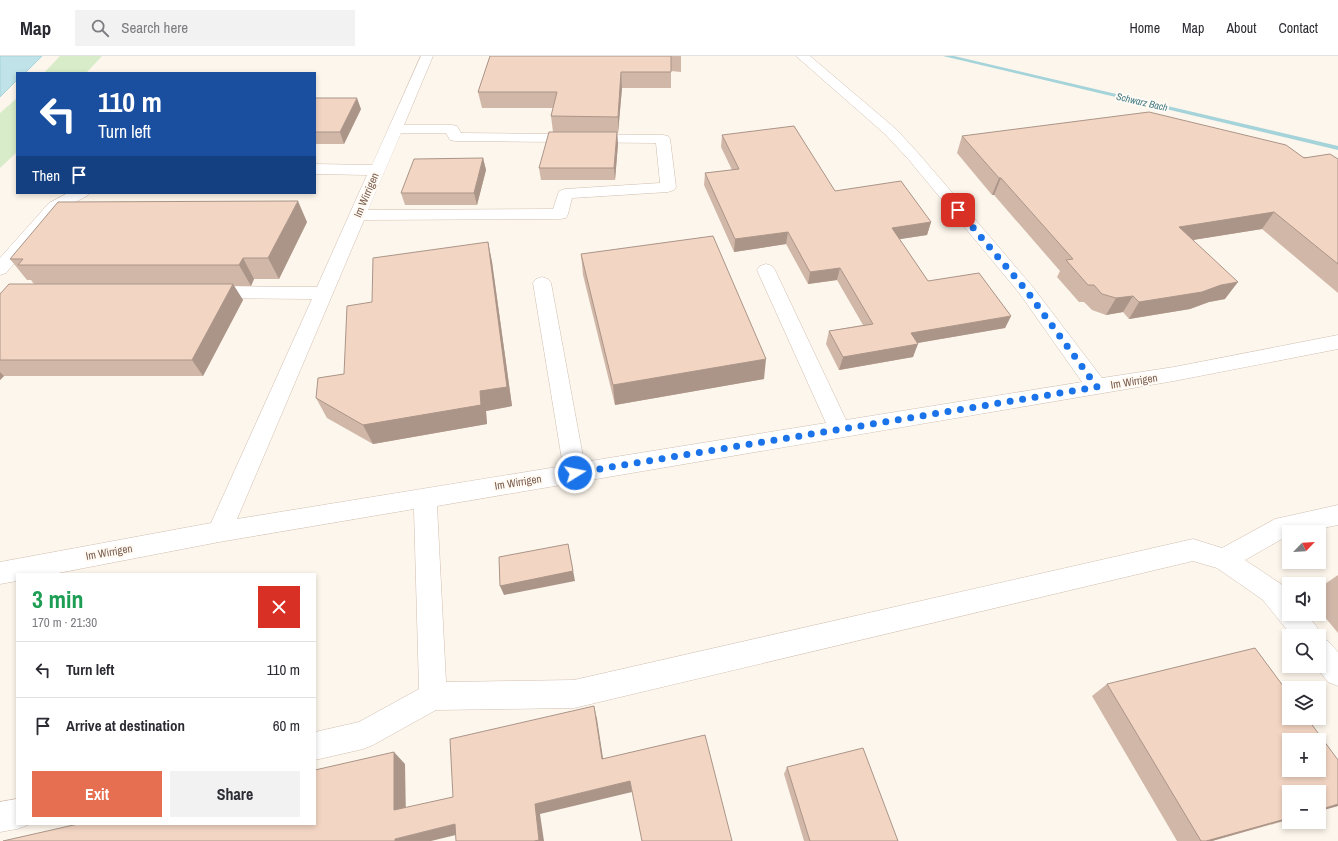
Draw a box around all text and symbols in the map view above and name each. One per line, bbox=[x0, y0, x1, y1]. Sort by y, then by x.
search box bbox=[75, 10, 355, 46]
text: Map bbox=[20, 15, 51, 41]
icon: search bbox=[89, 17, 111, 39]
text: Search here bbox=[121, 17, 188, 38]
text: Home bbox=[1129, 19, 1160, 37]
text: Map bbox=[1182, 19, 1204, 37]
text: About bbox=[1226, 19, 1256, 37]
text: Contact bbox=[1278, 19, 1318, 37]
text: 110 m bbox=[98, 83, 162, 121]
icon: left bbox=[32, 88, 84, 140]
water label: Schwarz Bach bbox=[1115, 90, 1169, 114]
text: Turn left bbox=[98, 119, 151, 144]
icon: arrive bbox=[68, 164, 90, 186]
text: Then bbox=[32, 165, 60, 186]
street label: Im Wirrigen bbox=[350, 171, 382, 219]
pin bbox=[941, 193, 975, 227]
icon: arrive bbox=[947, 199, 969, 221]
street label: Im Wirrigen bbox=[1110, 370, 1158, 392]
position arrow bbox=[554, 452, 596, 494]
street label: Im Wirrigen bbox=[494, 471, 542, 493]
north arrow bbox=[1282, 525, 1326, 569]
map controls bbox=[1282, 525, 1326, 829]
street label: Im Wirrigen bbox=[85, 541, 133, 563]
button: sound bbox=[1282, 577, 1326, 621]
text: 3 min bbox=[32, 583, 83, 615]
button: close bbox=[258, 586, 300, 628]
text: 170 m · 21:30 bbox=[32, 614, 97, 631]
button: search bbox=[1282, 629, 1326, 673]
icon: left bbox=[32, 659, 54, 681]
text: Turn left bbox=[66, 659, 114, 680]
text: 110 m bbox=[267, 659, 300, 680]
button: layers bbox=[1282, 681, 1326, 725]
icon: arrive bbox=[32, 715, 54, 737]
text: Arrive at destination bbox=[66, 715, 185, 736]
text: 60 m bbox=[273, 715, 300, 736]
button: + bbox=[1282, 733, 1326, 777]
button: Exit bbox=[32, 771, 162, 817]
button: Share bbox=[170, 771, 300, 817]
button: − bbox=[1282, 785, 1326, 829]

